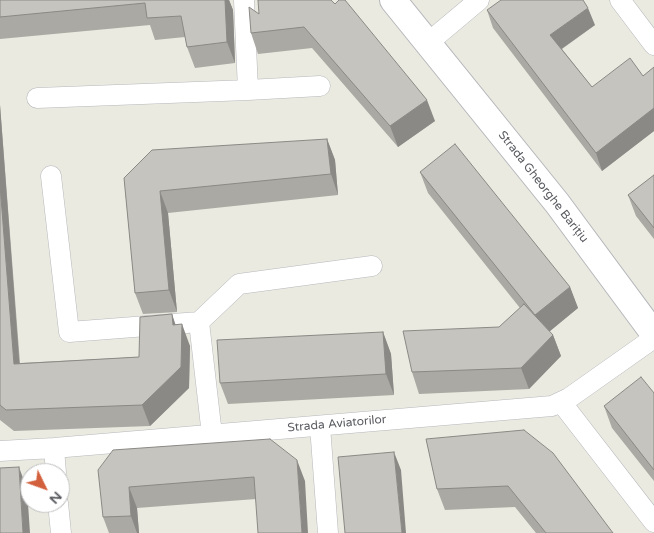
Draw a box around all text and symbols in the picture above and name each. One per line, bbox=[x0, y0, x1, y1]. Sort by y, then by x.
street label: Strada Gheorghe Barițiu bbox=[495, 128, 591, 246]
street label: Strada Aviatorilor bbox=[287, 413, 387, 435]
north arrow bbox=[20, 463, 70, 513]
text: N bbox=[46, 488, 66, 508]

